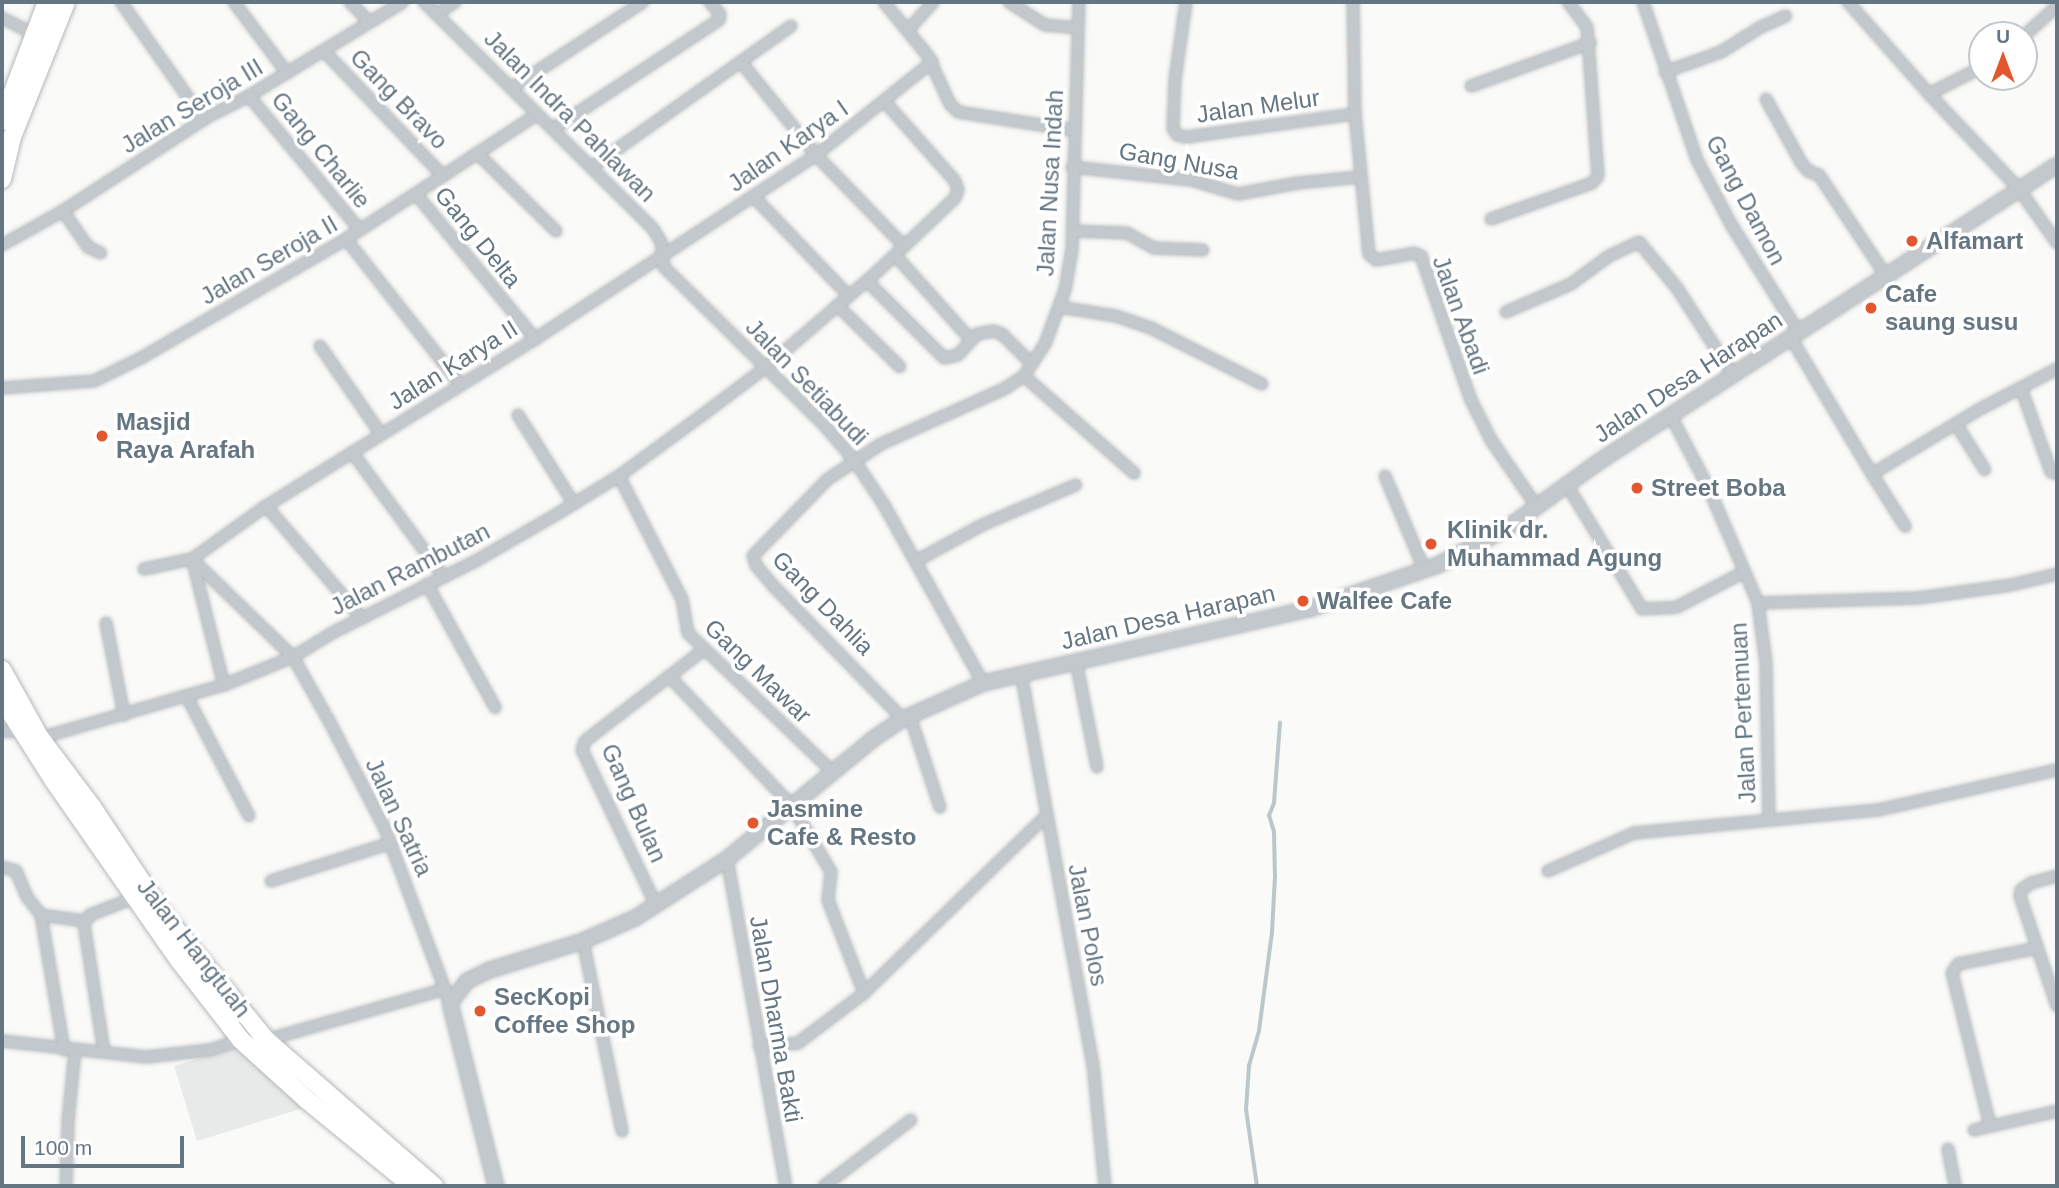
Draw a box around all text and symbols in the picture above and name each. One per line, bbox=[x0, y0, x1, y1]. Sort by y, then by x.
north arrow bbox=[1968, 21, 2038, 91]
street label: Jalan Indra Pahlawan bbox=[478, 24, 662, 208]
text: U bbox=[1996, 26, 2010, 47]
street label: Gang Bravo bbox=[344, 43, 454, 155]
street label: Jalan Seroja III bbox=[116, 52, 268, 160]
street label: Jalan Melur bbox=[1195, 83, 1321, 129]
street label: Gang Charlie bbox=[265, 86, 377, 214]
street label: Jalan Nusa Indah bbox=[1031, 89, 1069, 277]
street label: Jalan Karya I bbox=[722, 94, 854, 198]
street label: Gang Damon bbox=[1700, 130, 1792, 270]
street label: Gang Nusa bbox=[1117, 136, 1241, 186]
street label: Gang Delta bbox=[429, 181, 527, 293]
street label: Jalan Seroja II bbox=[195, 209, 343, 311]
place label: Alfamart bbox=[1926, 227, 2023, 255]
marker: Alfamart bbox=[1904, 233, 1920, 249]
street label: Jalan Abadi bbox=[1426, 251, 1496, 379]
place label: Cafe saung susu bbox=[1885, 280, 2018, 336]
marker: Cafe saung susu bbox=[1863, 300, 1879, 316]
street label: Jalan Desa Harapan bbox=[1588, 305, 1788, 449]
street label: Jalan Setiabudi bbox=[740, 313, 874, 451]
street label: Jalan Karya II bbox=[383, 314, 523, 416]
place label: Masjid Raya Arafah bbox=[116, 408, 256, 464]
marker: Masjid Raya Arafah bbox=[94, 428, 110, 444]
place label: Street Boba bbox=[1651, 474, 1786, 502]
marker: Street Boba bbox=[1629, 480, 1645, 496]
street label: Jalan Rambutan bbox=[326, 516, 494, 622]
place label: Klinik dr. Muhammad Agung bbox=[1447, 516, 1663, 572]
marker: Klinik dr. Muhammad Agung bbox=[1421, 534, 1441, 554]
street label: Gang Dahlia bbox=[766, 545, 880, 661]
street label: Jalan Desa Harapan bbox=[1058, 578, 1278, 656]
place label: Walfee Cafe bbox=[1317, 587, 1452, 615]
marker: Walfee Cafe bbox=[1295, 593, 1311, 609]
street label: Gang Mawar bbox=[699, 613, 817, 729]
street label: Jalan Pertemuan bbox=[1724, 622, 1762, 804]
street label: Gang Bulan bbox=[595, 739, 673, 867]
street label: Jalan Satria bbox=[359, 753, 439, 881]
place label: Jasmine Cafe & Resto bbox=[767, 795, 916, 851]
marker: Jasmine Cafe & Resto bbox=[745, 815, 761, 831]
street label: Jalan Polos bbox=[1062, 861, 1114, 989]
street label: Jalan Hangtuah bbox=[131, 873, 257, 1023]
street label: Jalan Dharma Bakti bbox=[744, 913, 808, 1125]
place label: SecKopi Coffee Shop bbox=[494, 983, 635, 1039]
marker: SecKopi Coffee Shop bbox=[472, 1003, 488, 1019]
scale bar bbox=[24, 1122, 187, 1166]
text: 100 m bbox=[34, 1136, 92, 1159]

